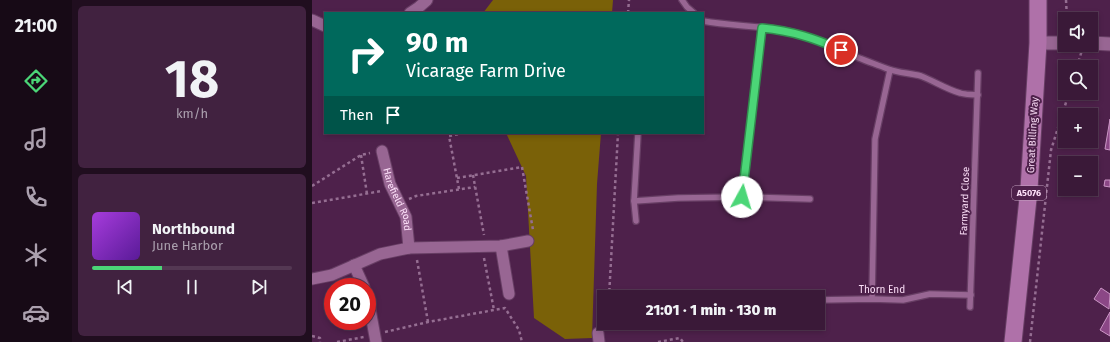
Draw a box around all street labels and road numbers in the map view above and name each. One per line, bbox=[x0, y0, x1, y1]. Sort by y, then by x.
street label: Great Billing Way bbox=[1025, 96, 1041, 173]
street label: Farmyard Close bbox=[958, 166, 972, 236]
street label: Harefield Road bbox=[380, 167, 413, 231]
road number: A5076 bbox=[1012, 186, 1046, 200]
street label: Thorn End bbox=[859, 284, 905, 296]

